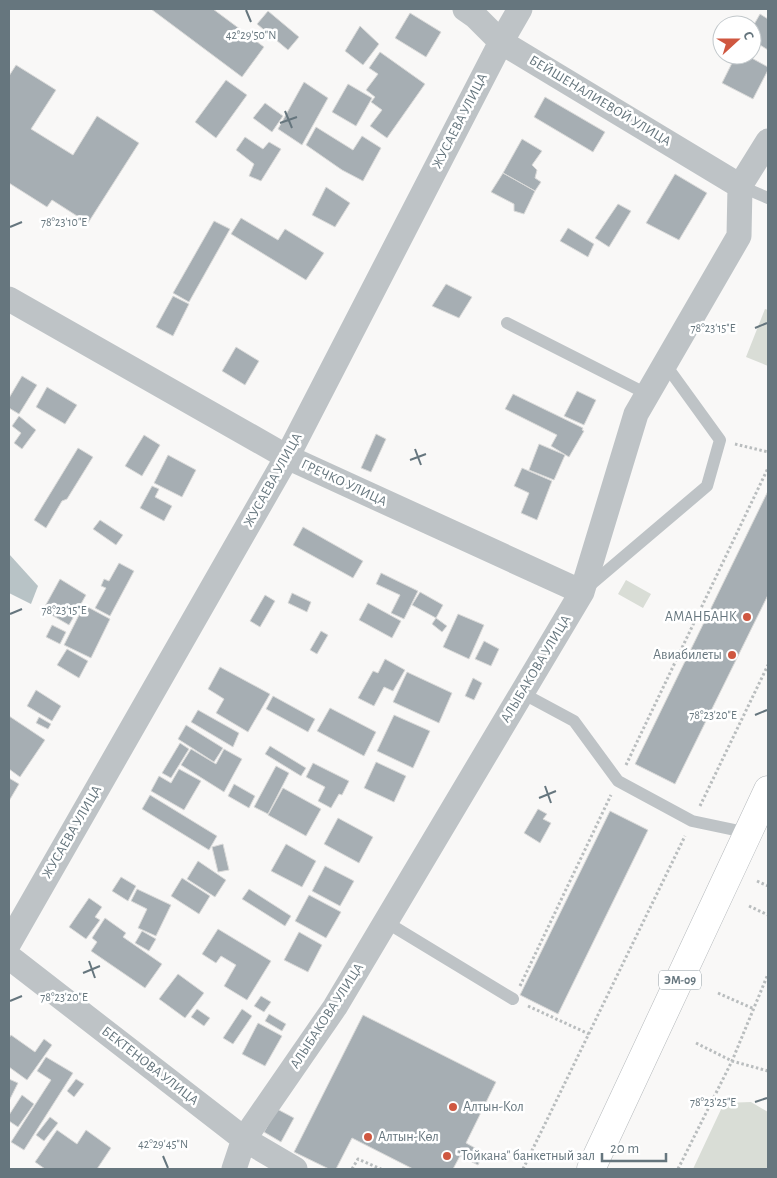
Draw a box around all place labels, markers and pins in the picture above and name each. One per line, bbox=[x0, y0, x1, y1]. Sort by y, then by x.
place label: АМАНБАНК bbox=[665, 610, 737, 624]
marker: АМАНБАНК bbox=[741, 611, 753, 623]
place label: Авиабилеты bbox=[653, 648, 722, 662]
marker: Авиабилеты bbox=[726, 649, 738, 661]
place label: Алтын-Кол bbox=[463, 1100, 524, 1114]
marker: Алтын-Кол bbox=[447, 1101, 459, 1113]
place label: Алтын-Көл bbox=[378, 1130, 439, 1144]
marker: Алтын-Көл bbox=[362, 1131, 374, 1143]
place label: "Тойкана" банкетный зал bbox=[457, 1149, 595, 1163]
marker: "Тойкана" банкетный зал bbox=[441, 1150, 453, 1162]

